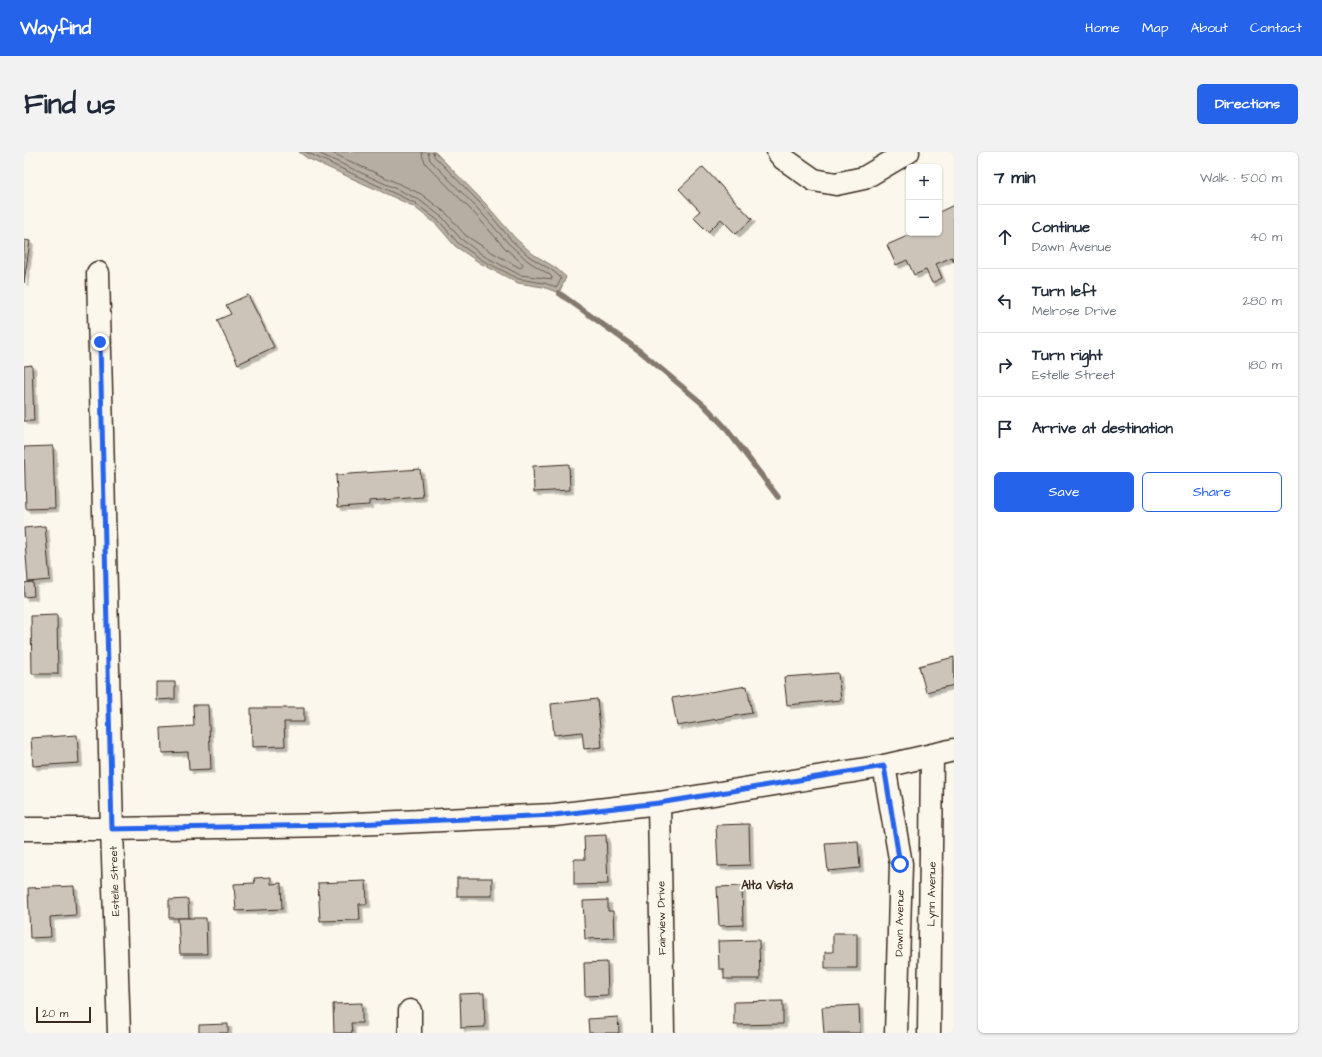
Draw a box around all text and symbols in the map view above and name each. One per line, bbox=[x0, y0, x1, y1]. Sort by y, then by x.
text: Wayfind bbox=[20, 15, 91, 42]
text: Home bbox=[1085, 18, 1120, 38]
text: Map bbox=[1142, 18, 1168, 38]
text: About bbox=[1190, 18, 1228, 38]
text: Contact bbox=[1250, 18, 1302, 38]
button: Directions bbox=[1197, 84, 1298, 124]
text: Find us bbox=[24, 85, 115, 124]
map controls bbox=[906, 164, 942, 236]
button: + bbox=[906, 164, 942, 200]
text: 7 min bbox=[994, 166, 1036, 190]
text: Walk · 500 m bbox=[1200, 169, 1282, 187]
button: − bbox=[906, 200, 942, 236]
text: Continue bbox=[1032, 217, 1090, 238]
icon: ahead bbox=[994, 226, 1016, 248]
text: 40 m bbox=[1250, 228, 1282, 246]
text: Dawn Avenue bbox=[1032, 238, 1112, 256]
text: Turn left bbox=[1032, 281, 1096, 302]
icon: left bbox=[994, 290, 1016, 312]
text: 280 m bbox=[1243, 292, 1282, 310]
text: Melrose Drive bbox=[1032, 302, 1116, 320]
route end bbox=[91, 333, 109, 351]
text: Turn right bbox=[1032, 345, 1103, 366]
icon: right bbox=[994, 354, 1016, 376]
text: 180 m bbox=[1248, 356, 1282, 374]
text: Estelle Street bbox=[1032, 366, 1115, 384]
icon: arrive bbox=[994, 418, 1016, 440]
text: Arrive at destination bbox=[1032, 418, 1173, 439]
button: Save bbox=[994, 472, 1134, 512]
button: Share bbox=[1142, 472, 1282, 512]
street label: Estelle Street bbox=[106, 845, 123, 916]
route start bbox=[891, 855, 909, 873]
street label: Lynn Avenue bbox=[923, 861, 941, 927]
district label: Alta Vista bbox=[741, 877, 794, 894]
street label: Fairview Drive bbox=[653, 881, 670, 955]
street label: Dawn Avenue bbox=[891, 889, 908, 957]
scale bar bbox=[36, 1005, 91, 1024]
text: 20 m bbox=[42, 1006, 68, 1021]

